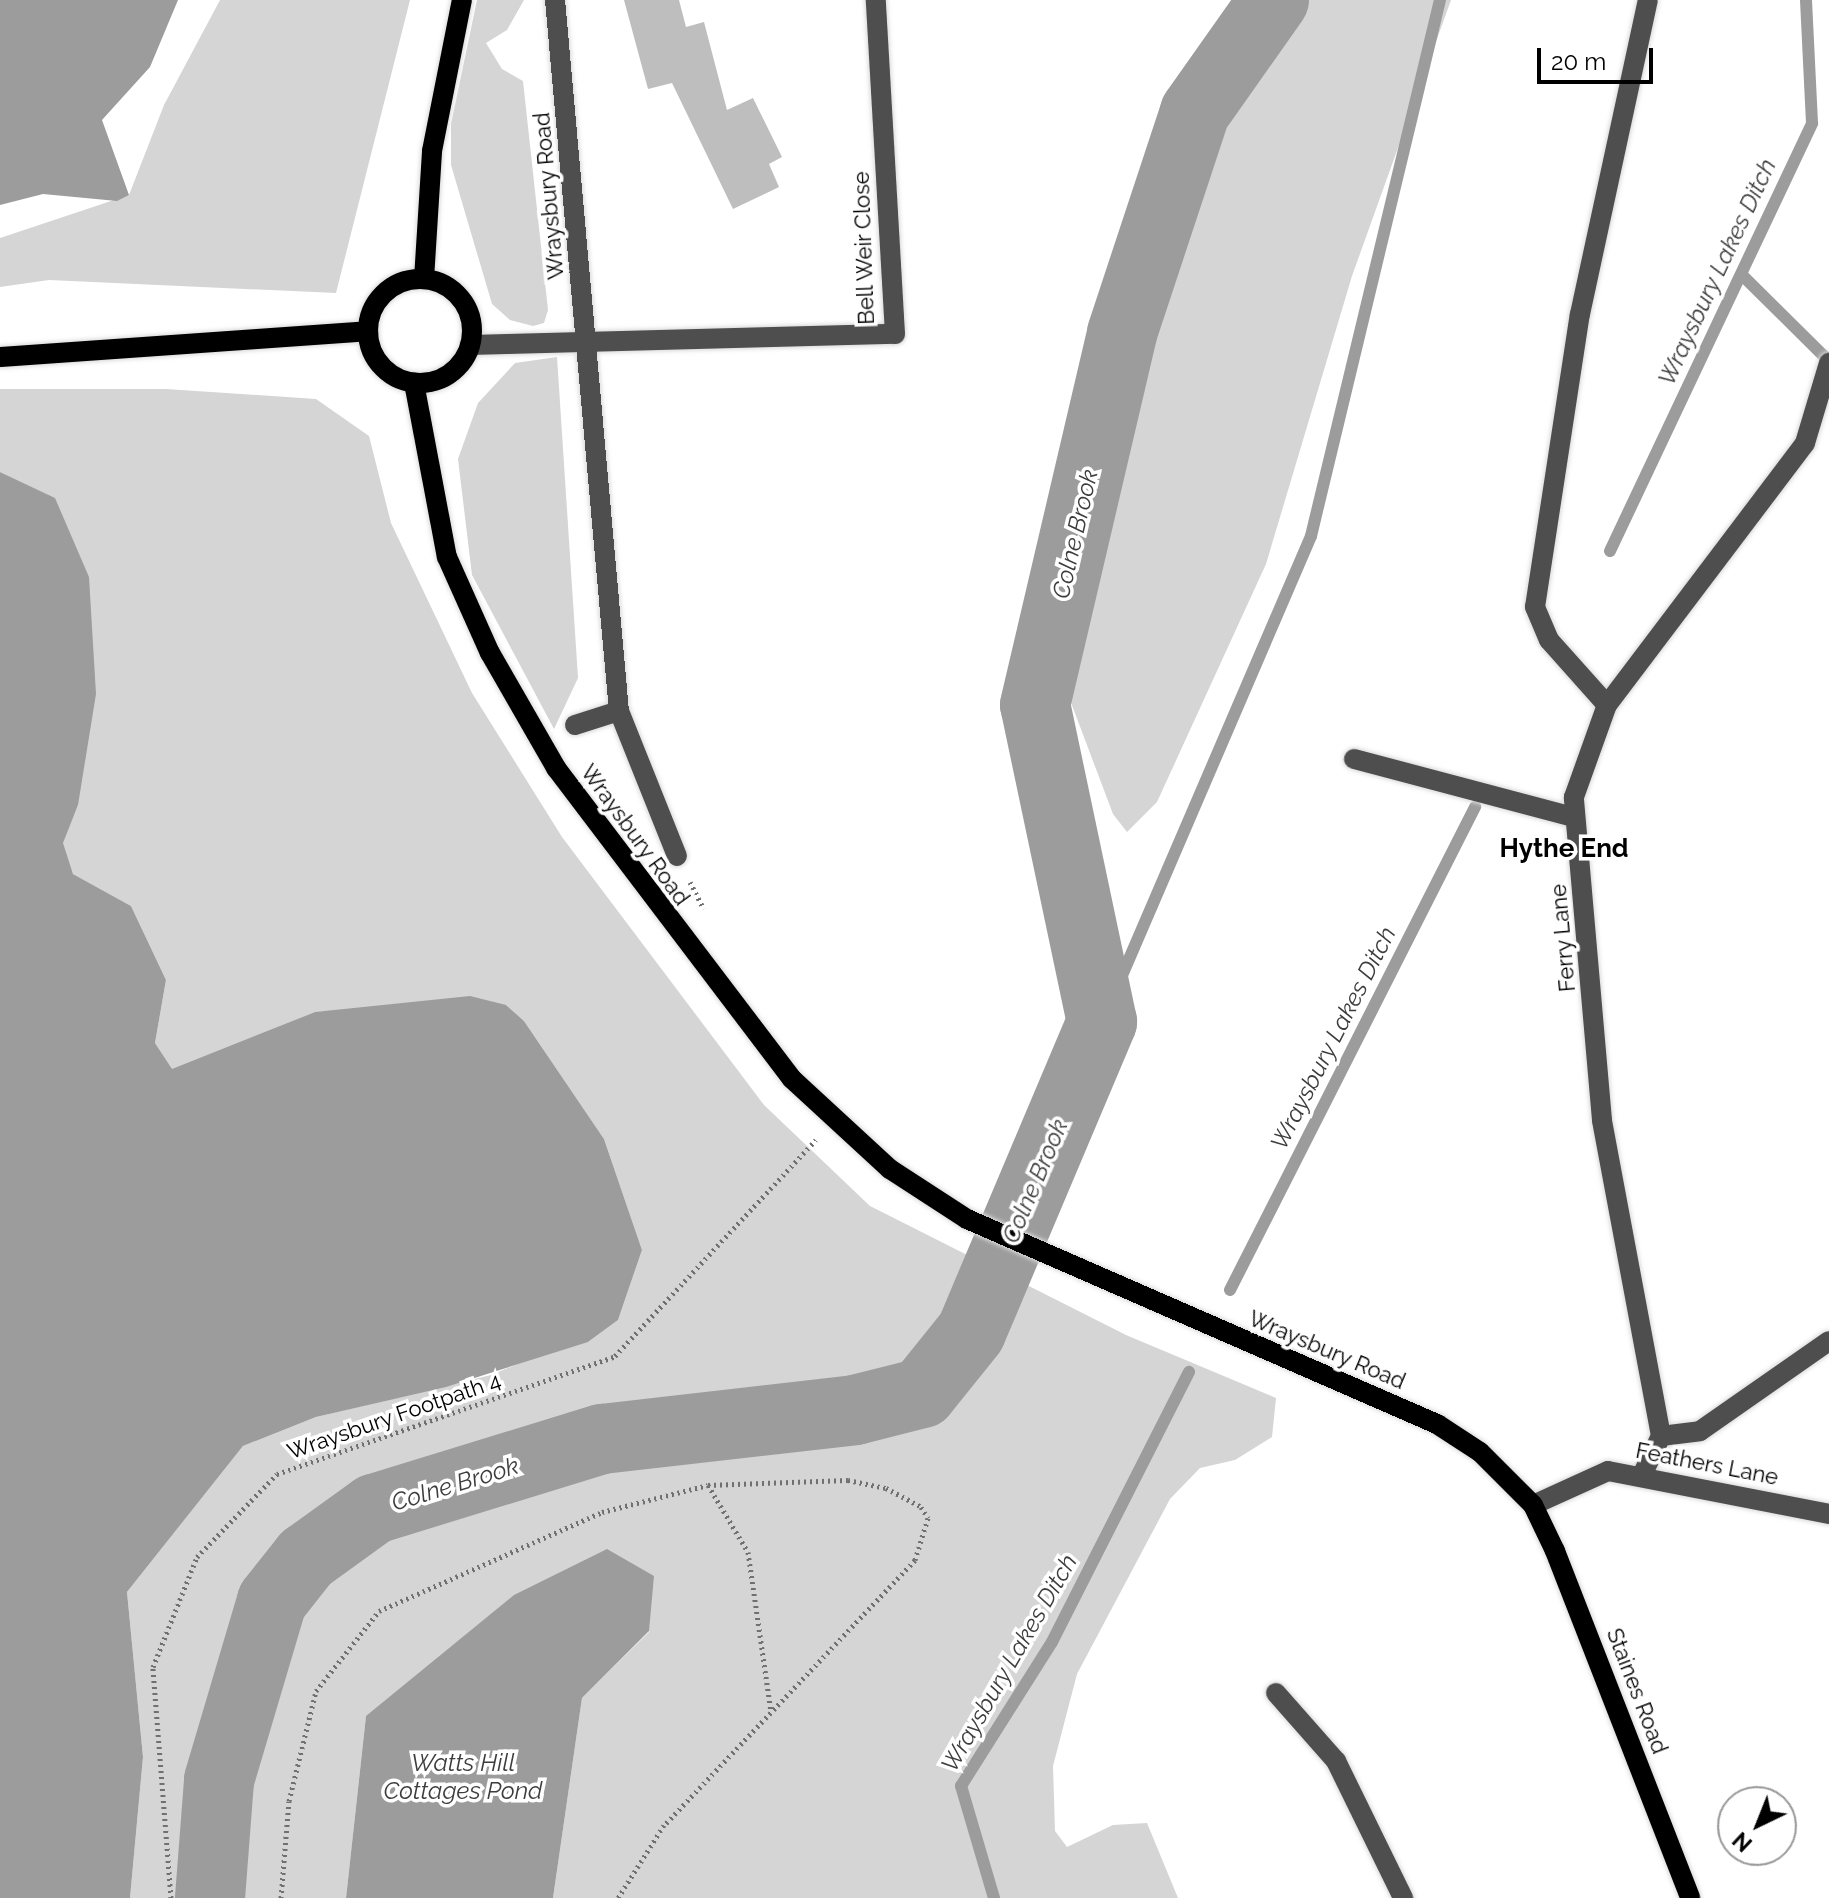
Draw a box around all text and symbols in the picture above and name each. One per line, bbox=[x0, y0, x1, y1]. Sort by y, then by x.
scale bar bbox=[1541, 32, 1657, 82]
text: 20 m bbox=[1551, 47, 1606, 76]
street label: Wraysbury Road bbox=[529, 111, 569, 281]
water label: Wraysbury Lakes Ditch bbox=[1652, 154, 1782, 390]
street label: Bell Weir Close bbox=[848, 170, 880, 326]
water label: Colne Brook bbox=[1046, 467, 1104, 601]
street label: Wraysbury Road bbox=[575, 759, 695, 911]
district label: Hythe End bbox=[1499, 833, 1629, 865]
street label: Ferry Lane bbox=[1545, 883, 1581, 993]
water label: Wraysbury Lakes Ditch bbox=[1264, 921, 1402, 1155]
water label: Colne Brook bbox=[996, 1115, 1074, 1247]
street label: Wraysbury Road bbox=[1244, 1305, 1410, 1395]
street label: Wraysbury Footpath 4 bbox=[284, 1367, 504, 1465]
street label: Feathers Lane bbox=[1633, 1437, 1781, 1491]
water label: Colne Brook bbox=[388, 1451, 522, 1517]
water label: Wraysbury Lakes Ditch bbox=[935, 1549, 1083, 1777]
street label: Staines Road bbox=[1601, 1625, 1673, 1757]
water label: Watts Hill Cottages Pond bbox=[384, 1749, 542, 1805]
north arrow bbox=[1717, 1786, 1797, 1866]
text: N bbox=[1727, 1827, 1757, 1857]

